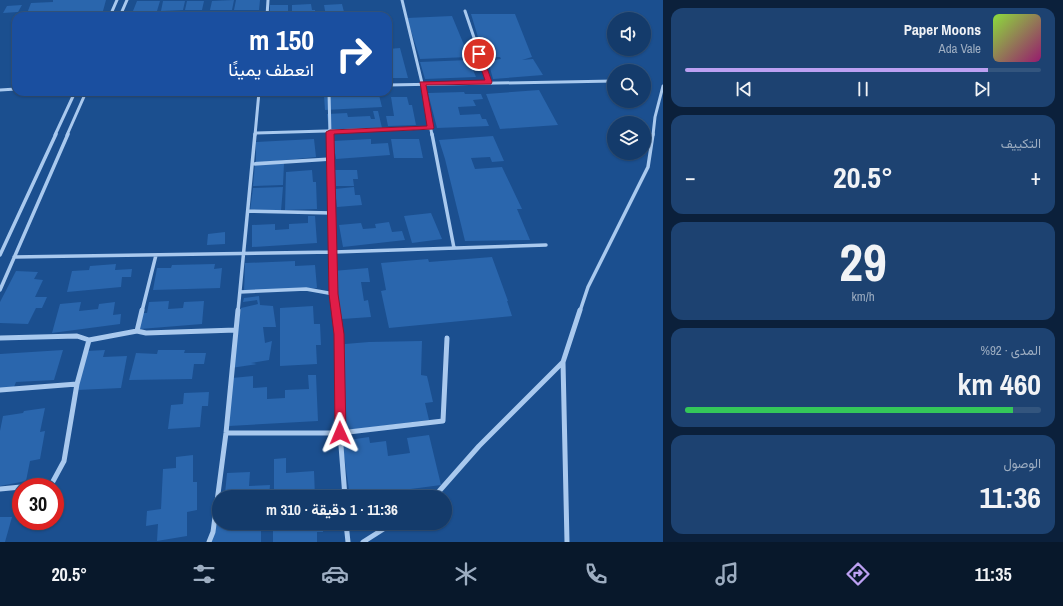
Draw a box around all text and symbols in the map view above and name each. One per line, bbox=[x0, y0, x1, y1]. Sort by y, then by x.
map controls bbox=[607, 12, 651, 160]
button: sound bbox=[607, 12, 651, 56]
text: Paper Moons bbox=[904, 19, 981, 40]
text: 150 m bbox=[249, 21, 314, 59]
icon: right bbox=[328, 28, 380, 80]
pin bbox=[462, 37, 496, 71]
text: Ada Vale bbox=[939, 40, 981, 57]
icon: arrive bbox=[468, 43, 490, 65]
text: انعطف يمينًا bbox=[228, 57, 314, 82]
button: search bbox=[607, 64, 651, 108]
icon: previous bbox=[733, 78, 755, 100]
icon: pause bbox=[852, 78, 874, 100]
icon: next bbox=[971, 78, 993, 100]
button: layers bbox=[607, 116, 651, 160]
text: التكييف bbox=[1001, 135, 1041, 152]
text: 20.5° bbox=[833, 157, 893, 197]
text: − bbox=[685, 162, 696, 192]
text: + bbox=[1030, 162, 1041, 192]
text: 29 bbox=[839, 227, 887, 297]
text: km/h bbox=[851, 288, 875, 305]
text: المدى · 92% bbox=[980, 342, 1041, 359]
text: 460 km bbox=[958, 364, 1041, 404]
position arrow bbox=[319, 412, 361, 454]
text: الوصول bbox=[1003, 455, 1041, 472]
text: 11:36 bbox=[979, 477, 1041, 517]
speed limit sign: 30 bbox=[12, 478, 64, 530]
text: 11:36 · 1 دقيقة · 310 m bbox=[266, 499, 398, 520]
icon: filters bbox=[190, 560, 218, 588]
icon: car bbox=[321, 560, 349, 588]
icon: climate bbox=[452, 560, 480, 588]
icon: phone bbox=[582, 560, 610, 588]
icon: music bbox=[713, 560, 741, 588]
icon: directions bbox=[844, 560, 872, 588]
text: 20.5° bbox=[51, 562, 87, 587]
text: 11:35 bbox=[975, 562, 1012, 587]

